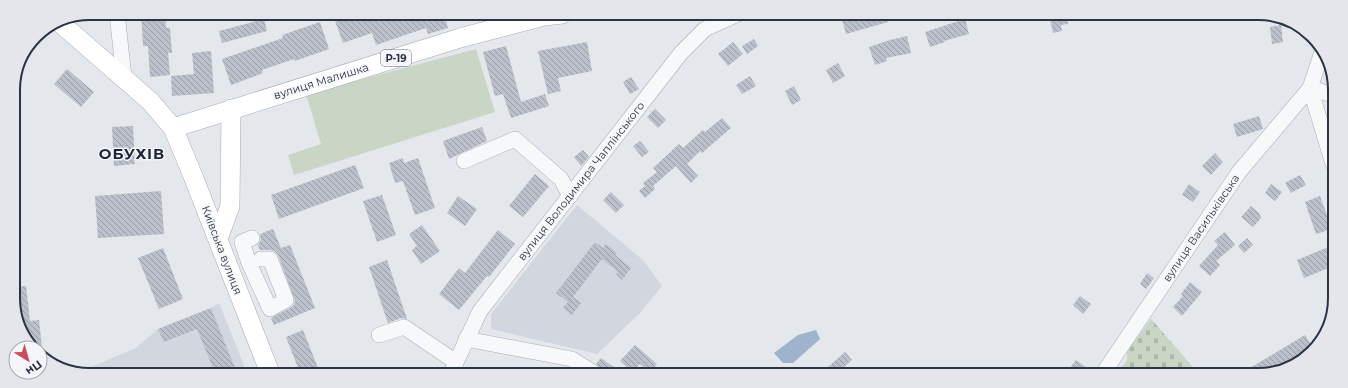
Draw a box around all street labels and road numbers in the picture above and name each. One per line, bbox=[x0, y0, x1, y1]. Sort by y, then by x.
road number: Р-19 bbox=[381, 50, 411, 66]
street label: вулиця Малишка bbox=[272, 60, 370, 102]
street label: вулиця Володимира Чаплінського bbox=[515, 99, 647, 263]
street label: вулиця Васильківська bbox=[1160, 171, 1242, 285]
street label: Київська вулиця bbox=[199, 204, 245, 296]

